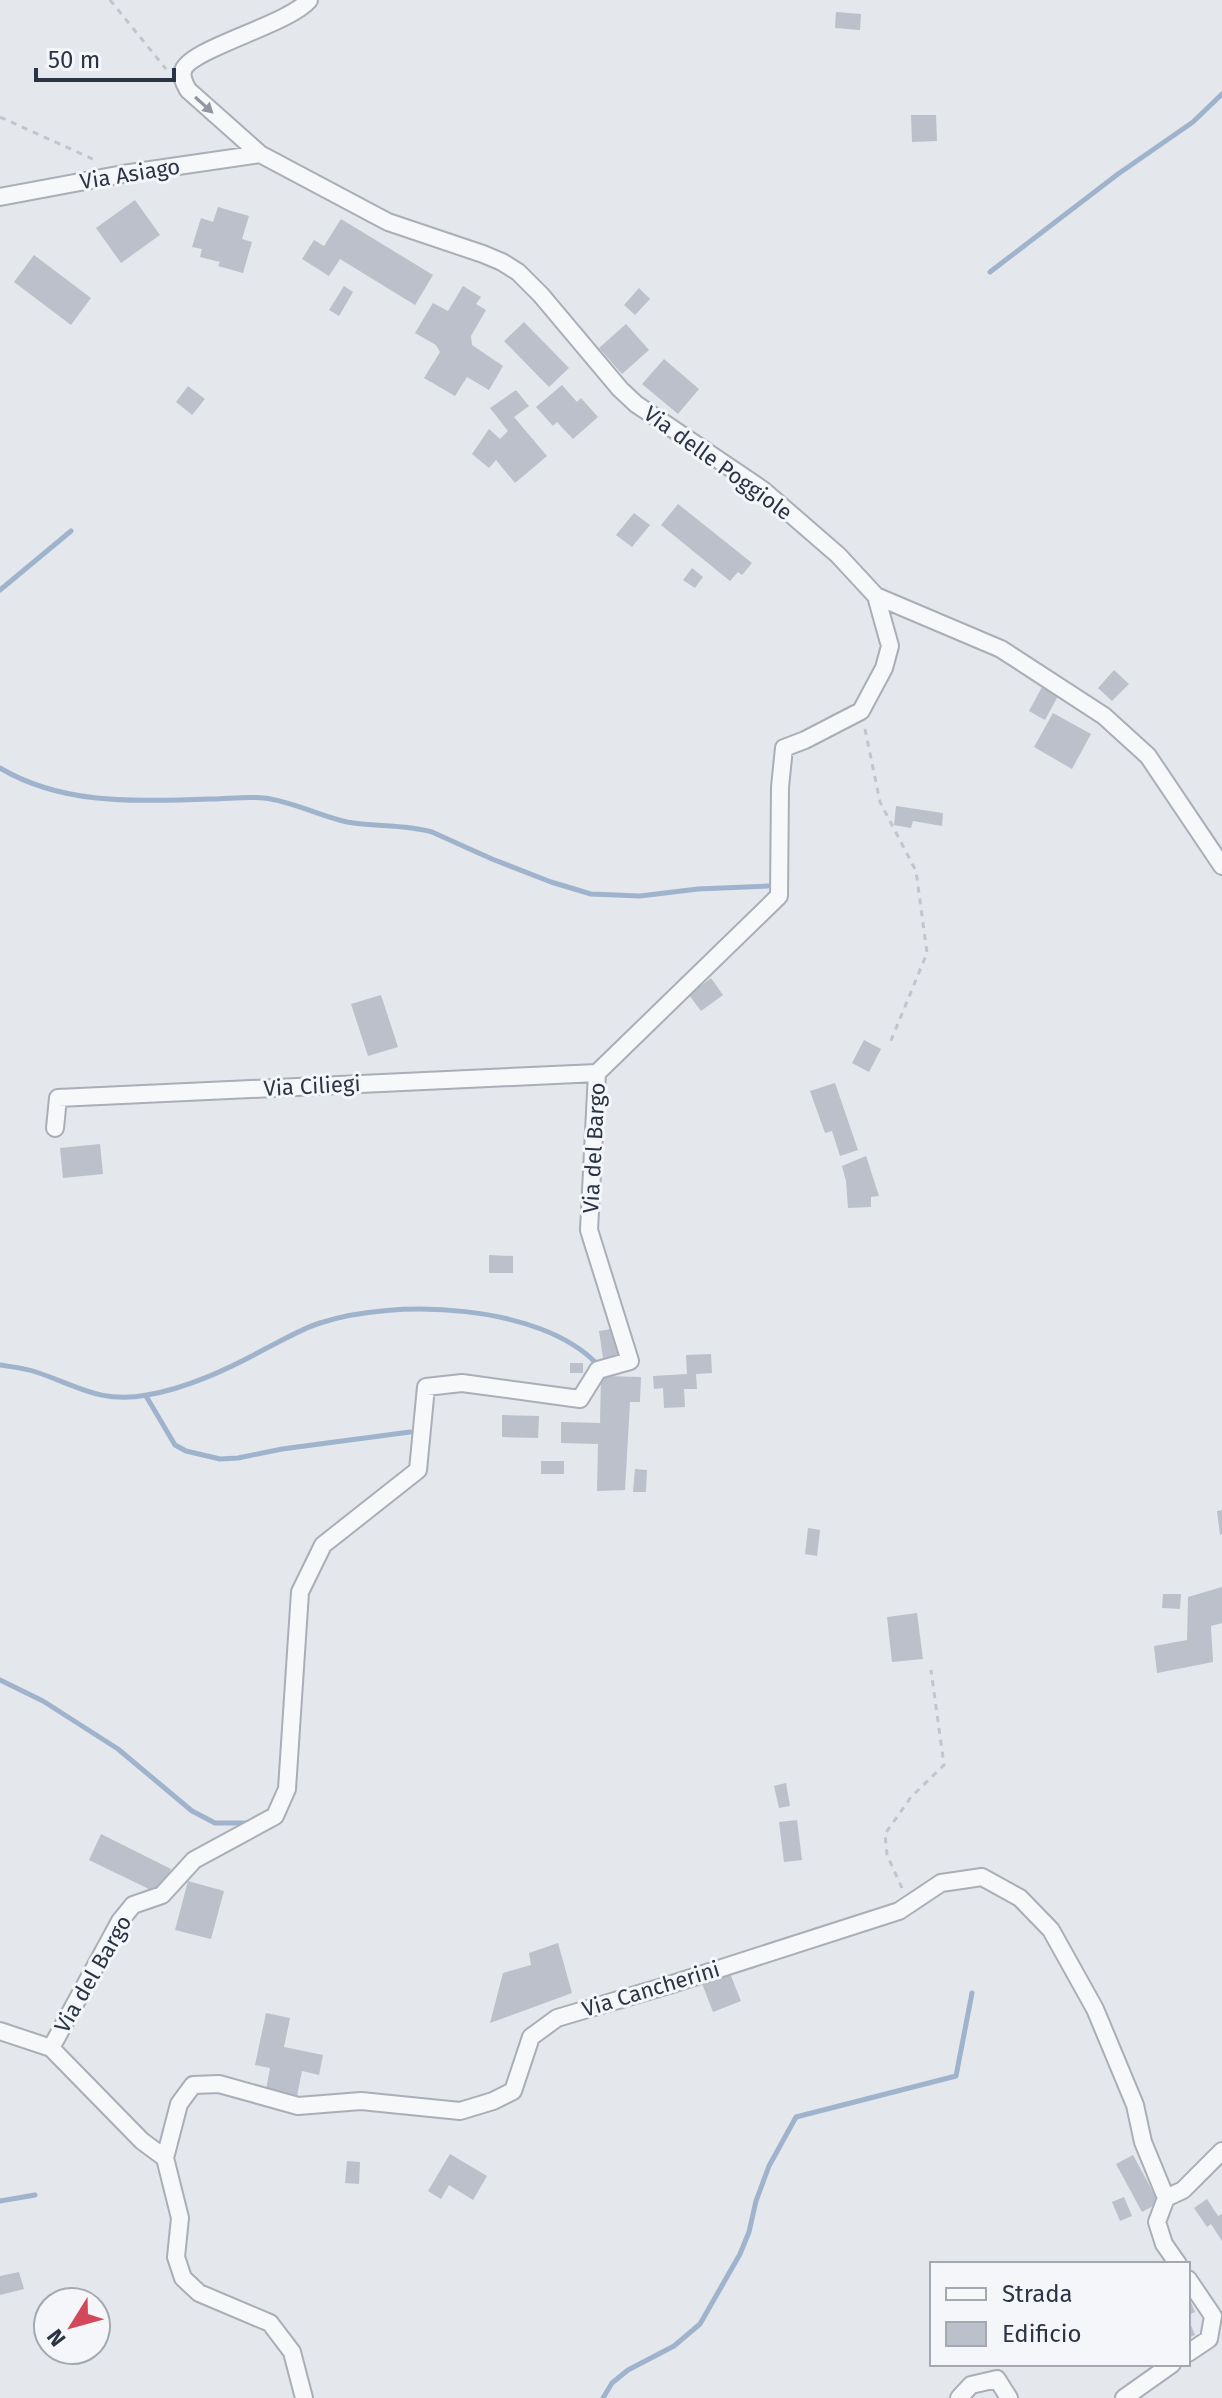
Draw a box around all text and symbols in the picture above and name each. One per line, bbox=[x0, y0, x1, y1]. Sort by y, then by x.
scale bar bbox=[36, 32, 174, 82]
text: 50 m bbox=[48, 46, 100, 74]
one-way arrow bbox=[194, 96, 214, 113]
street label: Via Asiago bbox=[78, 153, 182, 195]
street label: Via delle Poggiole bbox=[638, 400, 798, 526]
street label: Via Ciliegi bbox=[263, 1070, 361, 1102]
street label: Via del Bargo bbox=[577, 1082, 611, 1214]
street label: Via del Bargo bbox=[49, 1910, 137, 2038]
street label: Via Cancherini bbox=[579, 1955, 723, 2023]
legend bbox=[930, 2262, 1190, 2366]
text: Strada bbox=[1002, 2280, 1073, 2308]
north arrow bbox=[32, 2286, 112, 2366]
text: Edificio bbox=[1002, 2320, 1082, 2348]
text: N bbox=[41, 2324, 72, 2352]

